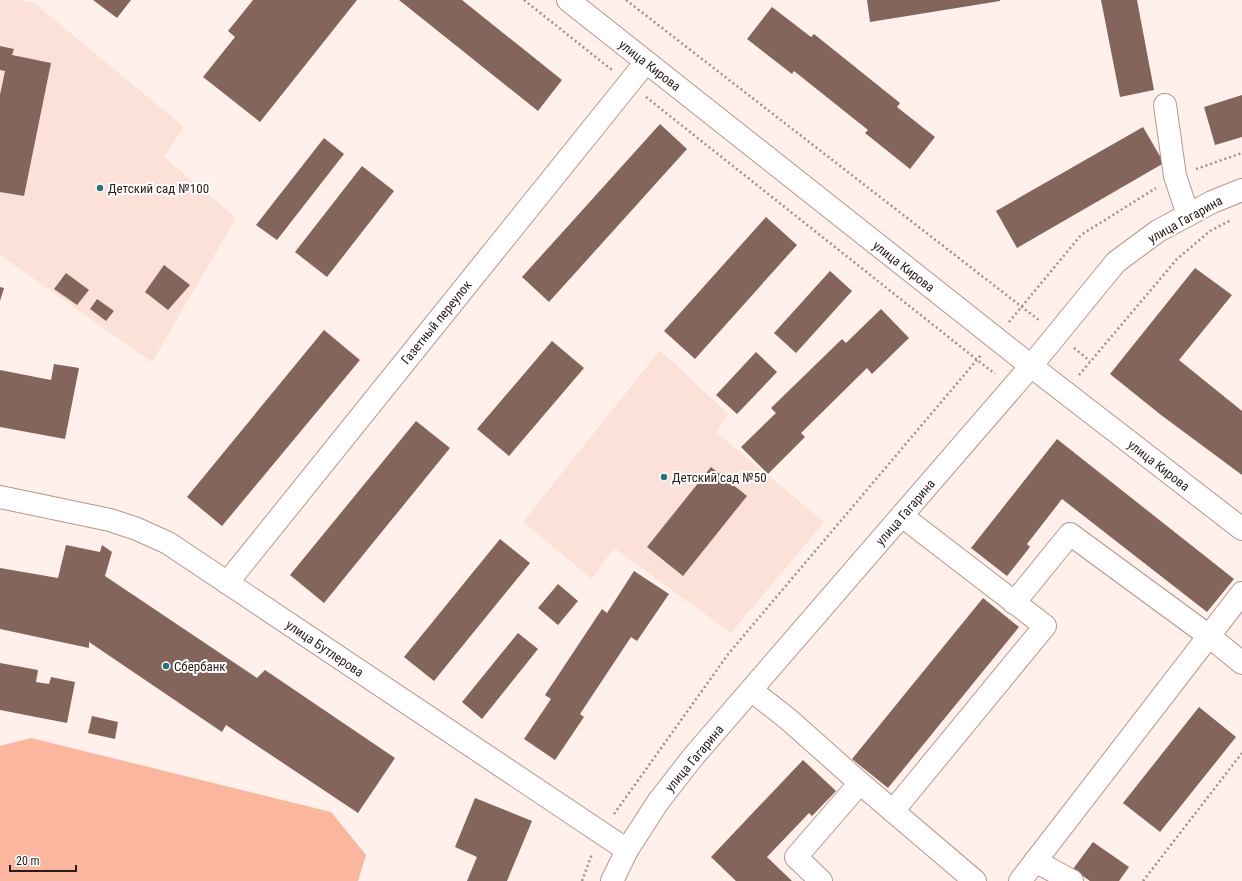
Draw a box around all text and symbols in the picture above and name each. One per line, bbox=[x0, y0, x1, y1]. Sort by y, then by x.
street label: улица Кирова bbox=[616, 37, 683, 94]
place label: Детский сад №100 bbox=[108, 181, 209, 196]
marker: Детский сад №100 bbox=[95, 183, 105, 193]
street label: улица Гагарина bbox=[1145, 193, 1225, 246]
street label: улица Кирова bbox=[870, 238, 937, 295]
street label: Газетный переулок bbox=[398, 277, 475, 367]
street label: улица Кирова bbox=[1125, 437, 1192, 494]
place label: Детский сад №50 bbox=[672, 470, 767, 485]
marker: Детский сад №50 bbox=[659, 472, 669, 482]
street label: улица Гагарина bbox=[873, 476, 938, 548]
street label: улица Бутлерова bbox=[283, 617, 366, 680]
place label: Сбербанк bbox=[174, 659, 226, 674]
marker: Сбербанк bbox=[161, 661, 171, 671]
street label: улица Гагарина bbox=[662, 722, 727, 795]
scale bar bbox=[10, 847, 76, 873]
text: 20 m bbox=[16, 854, 40, 868]

